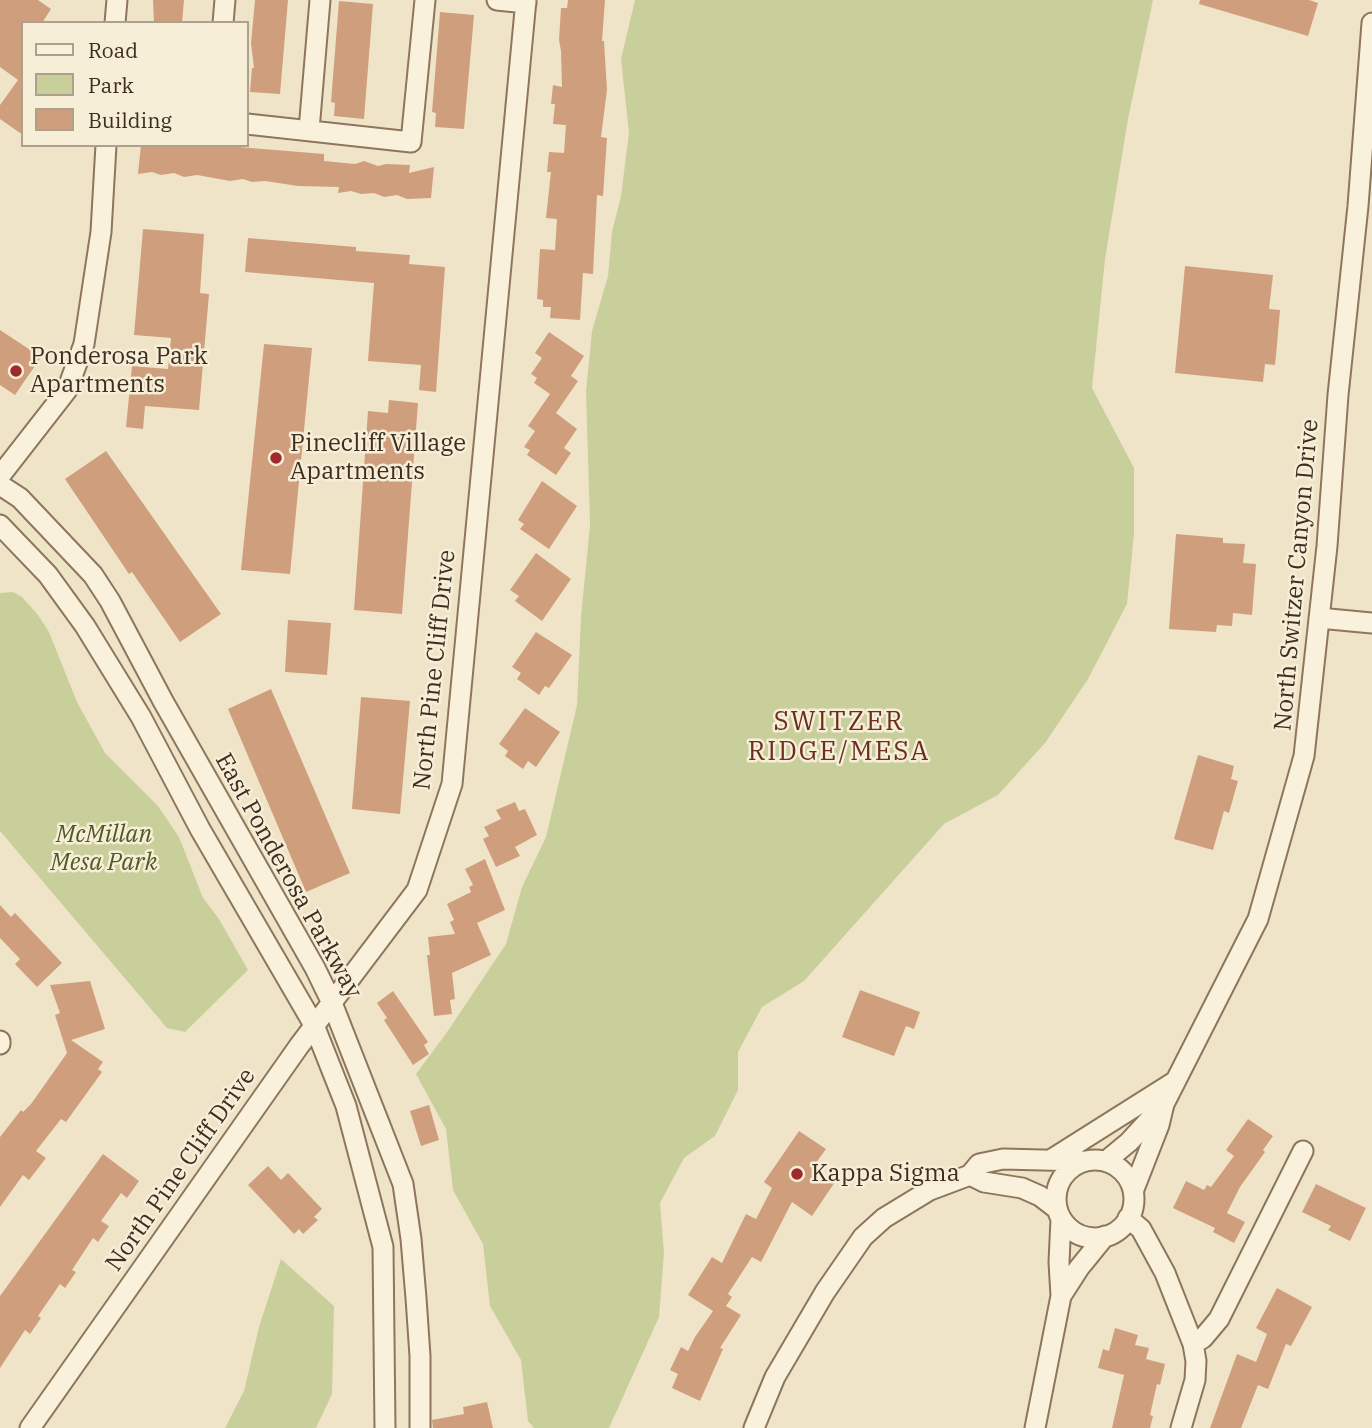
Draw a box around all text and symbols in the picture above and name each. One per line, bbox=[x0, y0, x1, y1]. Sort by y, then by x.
legend bbox=[21, 21, 248, 147]
text: Road bbox=[88, 36, 138, 64]
text: Park bbox=[88, 71, 134, 99]
text: Building bbox=[88, 106, 172, 134]
place label: Ponderosa Park Apartments bbox=[30, 343, 208, 399]
marker: Ponderosa Park Apartments bbox=[8, 363, 24, 379]
street label: North Switzer Canyon Drive bbox=[1269, 418, 1325, 732]
place label: Pinecliff Village Apartments bbox=[290, 430, 466, 486]
marker: Pinecliff Village Apartments bbox=[268, 450, 284, 466]
street label: North Pine Cliff Drive bbox=[408, 549, 462, 791]
district label: SWITZER RIDGE/MESA bbox=[749, 706, 929, 768]
street label: East Ponderosa Parkway bbox=[209, 748, 367, 1004]
park label: McMillan Mesa Park bbox=[51, 821, 157, 877]
street label: North Pine Cliff Drive bbox=[100, 1063, 262, 1277]
place label: Kappa Sigma bbox=[811, 1160, 960, 1188]
marker: Kappa Sigma bbox=[789, 1166, 805, 1182]

